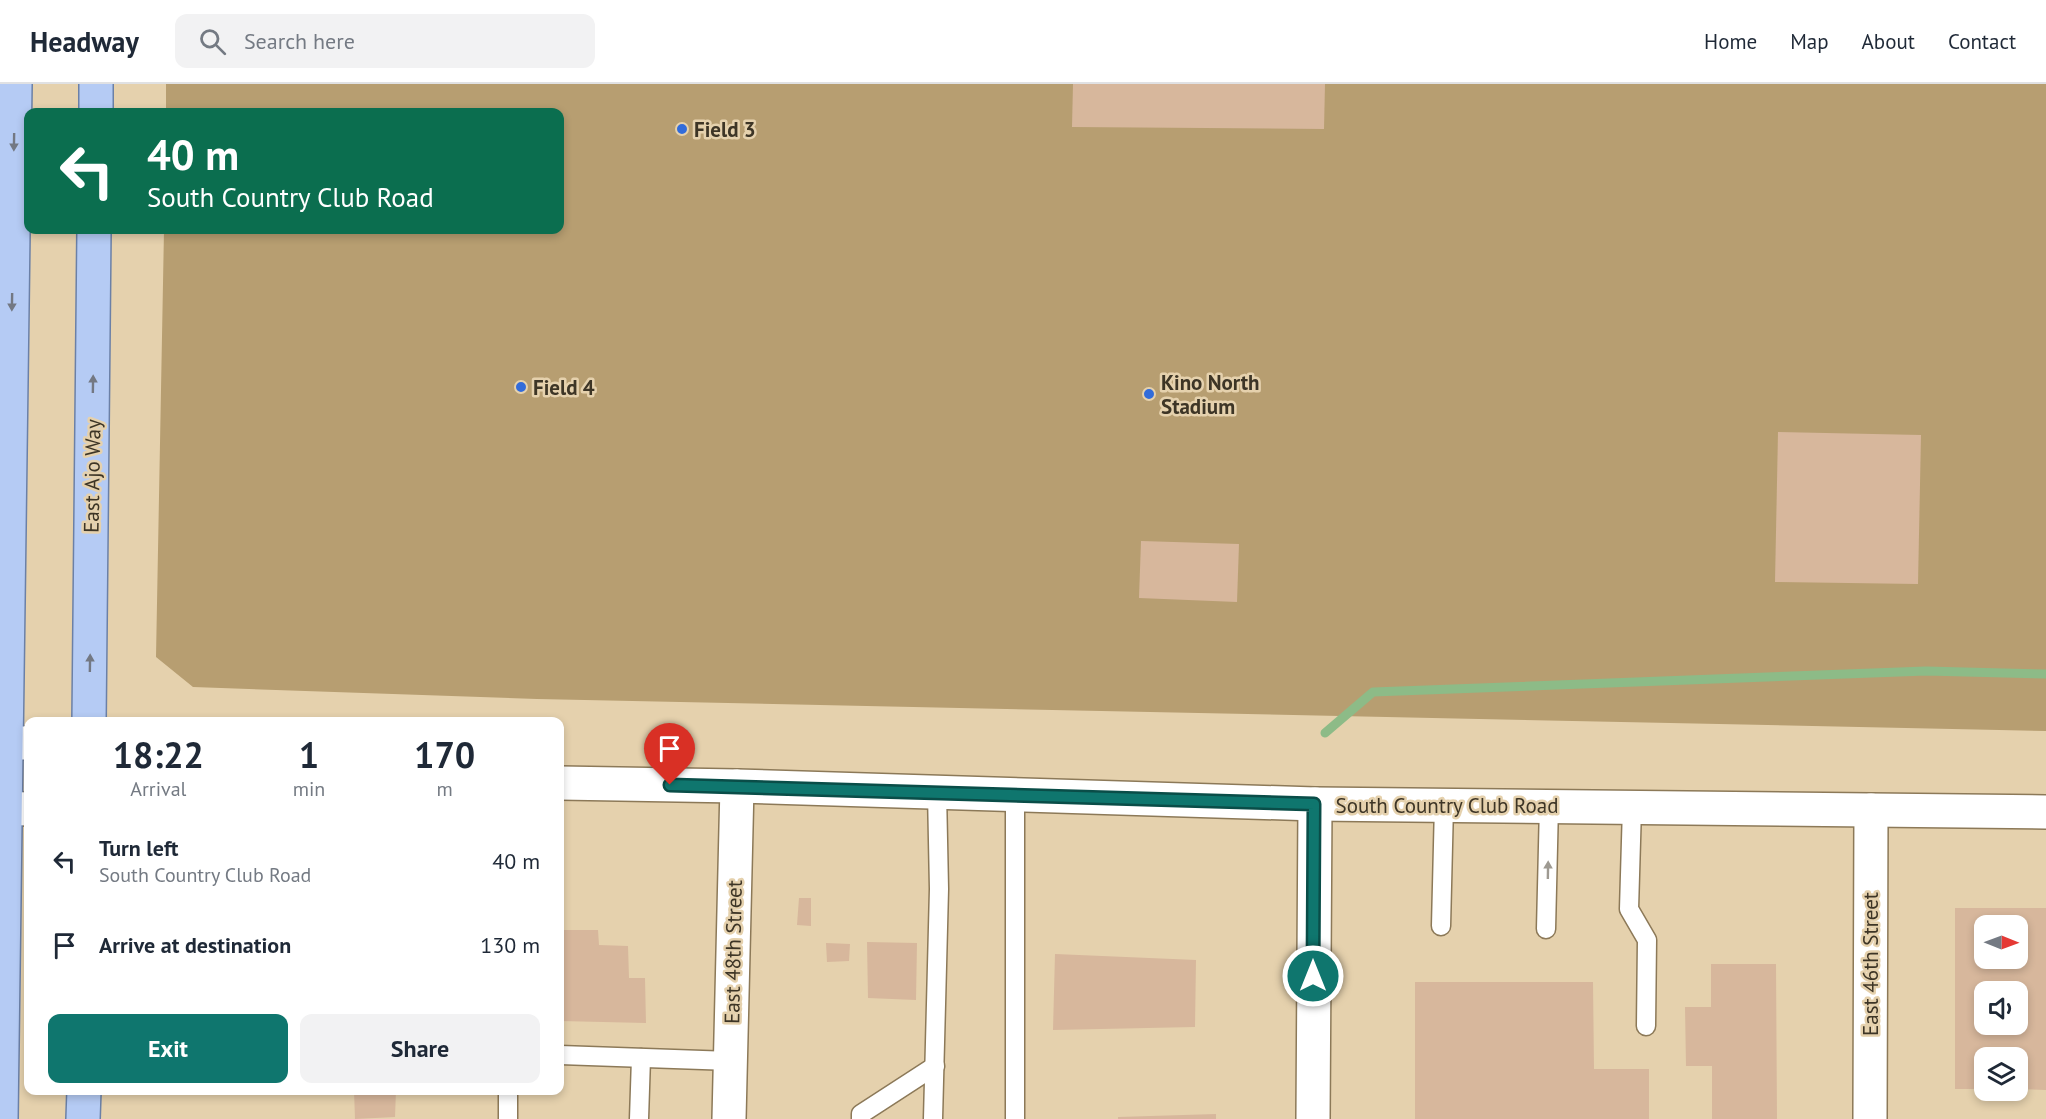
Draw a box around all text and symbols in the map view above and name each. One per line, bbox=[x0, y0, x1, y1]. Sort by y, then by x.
search box bbox=[175, 14, 595, 68]
text: Headway bbox=[30, 23, 139, 60]
icon: search bbox=[196, 25, 229, 58]
text: Search here bbox=[244, 27, 355, 55]
text: Home bbox=[1704, 28, 1757, 55]
text: Map bbox=[1790, 28, 1829, 55]
text: About bbox=[1862, 28, 1915, 55]
text: Contact bbox=[1948, 28, 2016, 55]
place label: Field 3 bbox=[694, 116, 756, 143]
marker: Field 3 bbox=[675, 122, 689, 136]
text: 40 m bbox=[147, 127, 239, 182]
icon: left bbox=[48, 132, 126, 210]
one-way arrow bbox=[9, 133, 19, 152]
text: South Country Club Road bbox=[147, 180, 434, 214]
one-way arrow bbox=[7, 292, 17, 311]
place label: Kino North Stadium bbox=[1161, 369, 1260, 420]
place label: Field 4 bbox=[533, 374, 595, 401]
one-way arrow bbox=[88, 375, 98, 394]
marker: Field 4 bbox=[514, 380, 528, 394]
marker: Kino North Stadium bbox=[1142, 387, 1156, 401]
street label: East Ajo Way bbox=[78, 419, 106, 533]
one-way arrow bbox=[85, 654, 95, 673]
pin bbox=[644, 723, 695, 785]
text: 18:22 bbox=[113, 731, 204, 778]
text: 1 bbox=[299, 731, 319, 778]
text: 170 bbox=[414, 731, 475, 778]
icon: arrive bbox=[653, 732, 686, 765]
text: Arrival bbox=[130, 776, 186, 802]
text: min bbox=[293, 776, 325, 802]
text: m bbox=[437, 776, 453, 802]
street label: South Country Club Road bbox=[1336, 792, 1559, 819]
text: Turn left bbox=[99, 834, 179, 862]
icon: left bbox=[48, 845, 81, 878]
text: 40 m bbox=[492, 847, 540, 875]
one-way arrow bbox=[1543, 861, 1553, 880]
text: South Country Club Road bbox=[99, 862, 311, 888]
street label: East 48th Street bbox=[718, 880, 748, 1024]
street label: East 46th Street bbox=[1857, 892, 1884, 1036]
north arrow bbox=[1974, 915, 2028, 969]
map controls bbox=[1974, 915, 2028, 1101]
icon: arrive bbox=[48, 929, 81, 962]
text: Arrive at destination bbox=[99, 931, 291, 959]
text: 130 m bbox=[480, 931, 540, 959]
position arrow bbox=[1281, 944, 1345, 1008]
button: sound bbox=[1974, 981, 2028, 1035]
button: Exit bbox=[48, 1014, 288, 1083]
button: Share bbox=[300, 1014, 540, 1083]
button: layers bbox=[1974, 1047, 2028, 1101]

